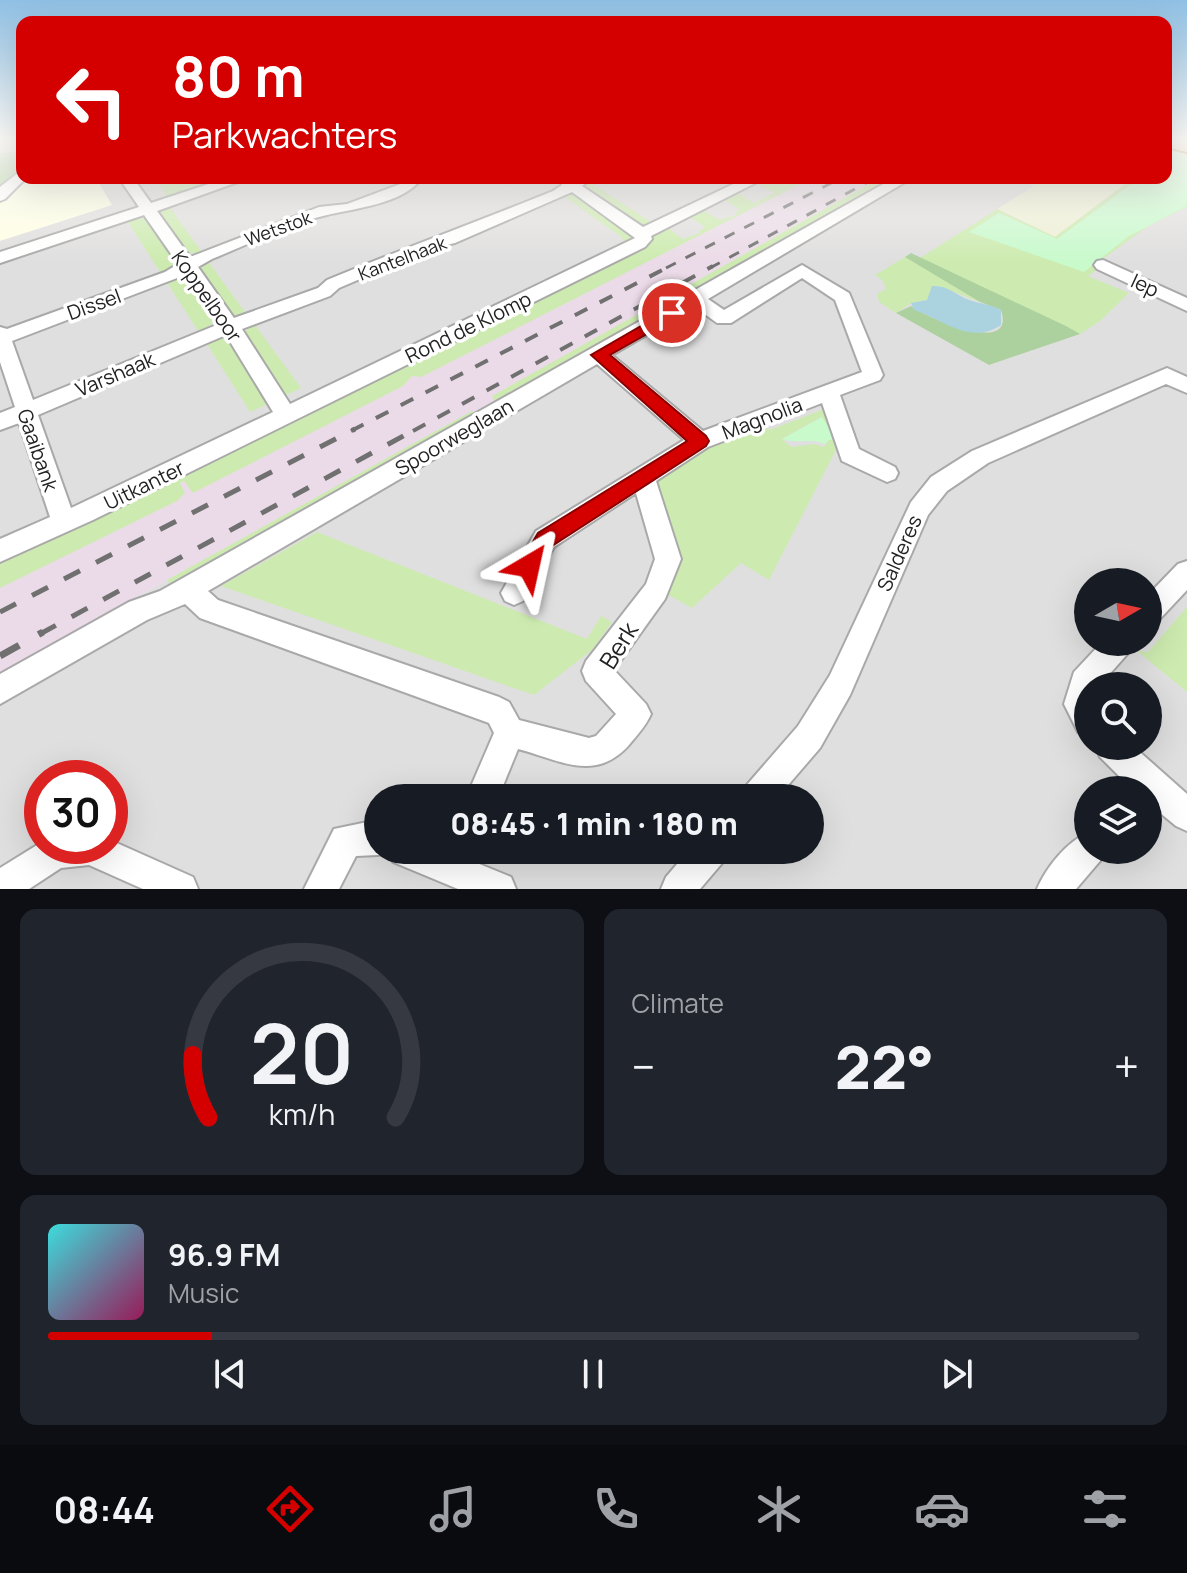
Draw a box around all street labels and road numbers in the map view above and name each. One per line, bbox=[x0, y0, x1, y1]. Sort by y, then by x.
street label: Wetstok bbox=[241, 204, 316, 251]
street label: Kantelhaak bbox=[354, 230, 451, 286]
street label: Koppelboor bbox=[166, 245, 248, 347]
street label: Iep bbox=[1127, 267, 1163, 303]
street label: Dissel bbox=[63, 282, 125, 326]
street label: Rond de Klomp bbox=[401, 285, 536, 369]
street label: Varshaak bbox=[71, 345, 160, 403]
street label: Magnolia bbox=[718, 390, 806, 446]
street label: Spoorweglaan bbox=[390, 392, 518, 482]
street label: Gaaibank bbox=[11, 405, 65, 496]
street label: Uitkanter bbox=[99, 454, 189, 516]
street label: Salderes bbox=[870, 511, 928, 595]
street label: Berk bbox=[591, 614, 646, 675]

